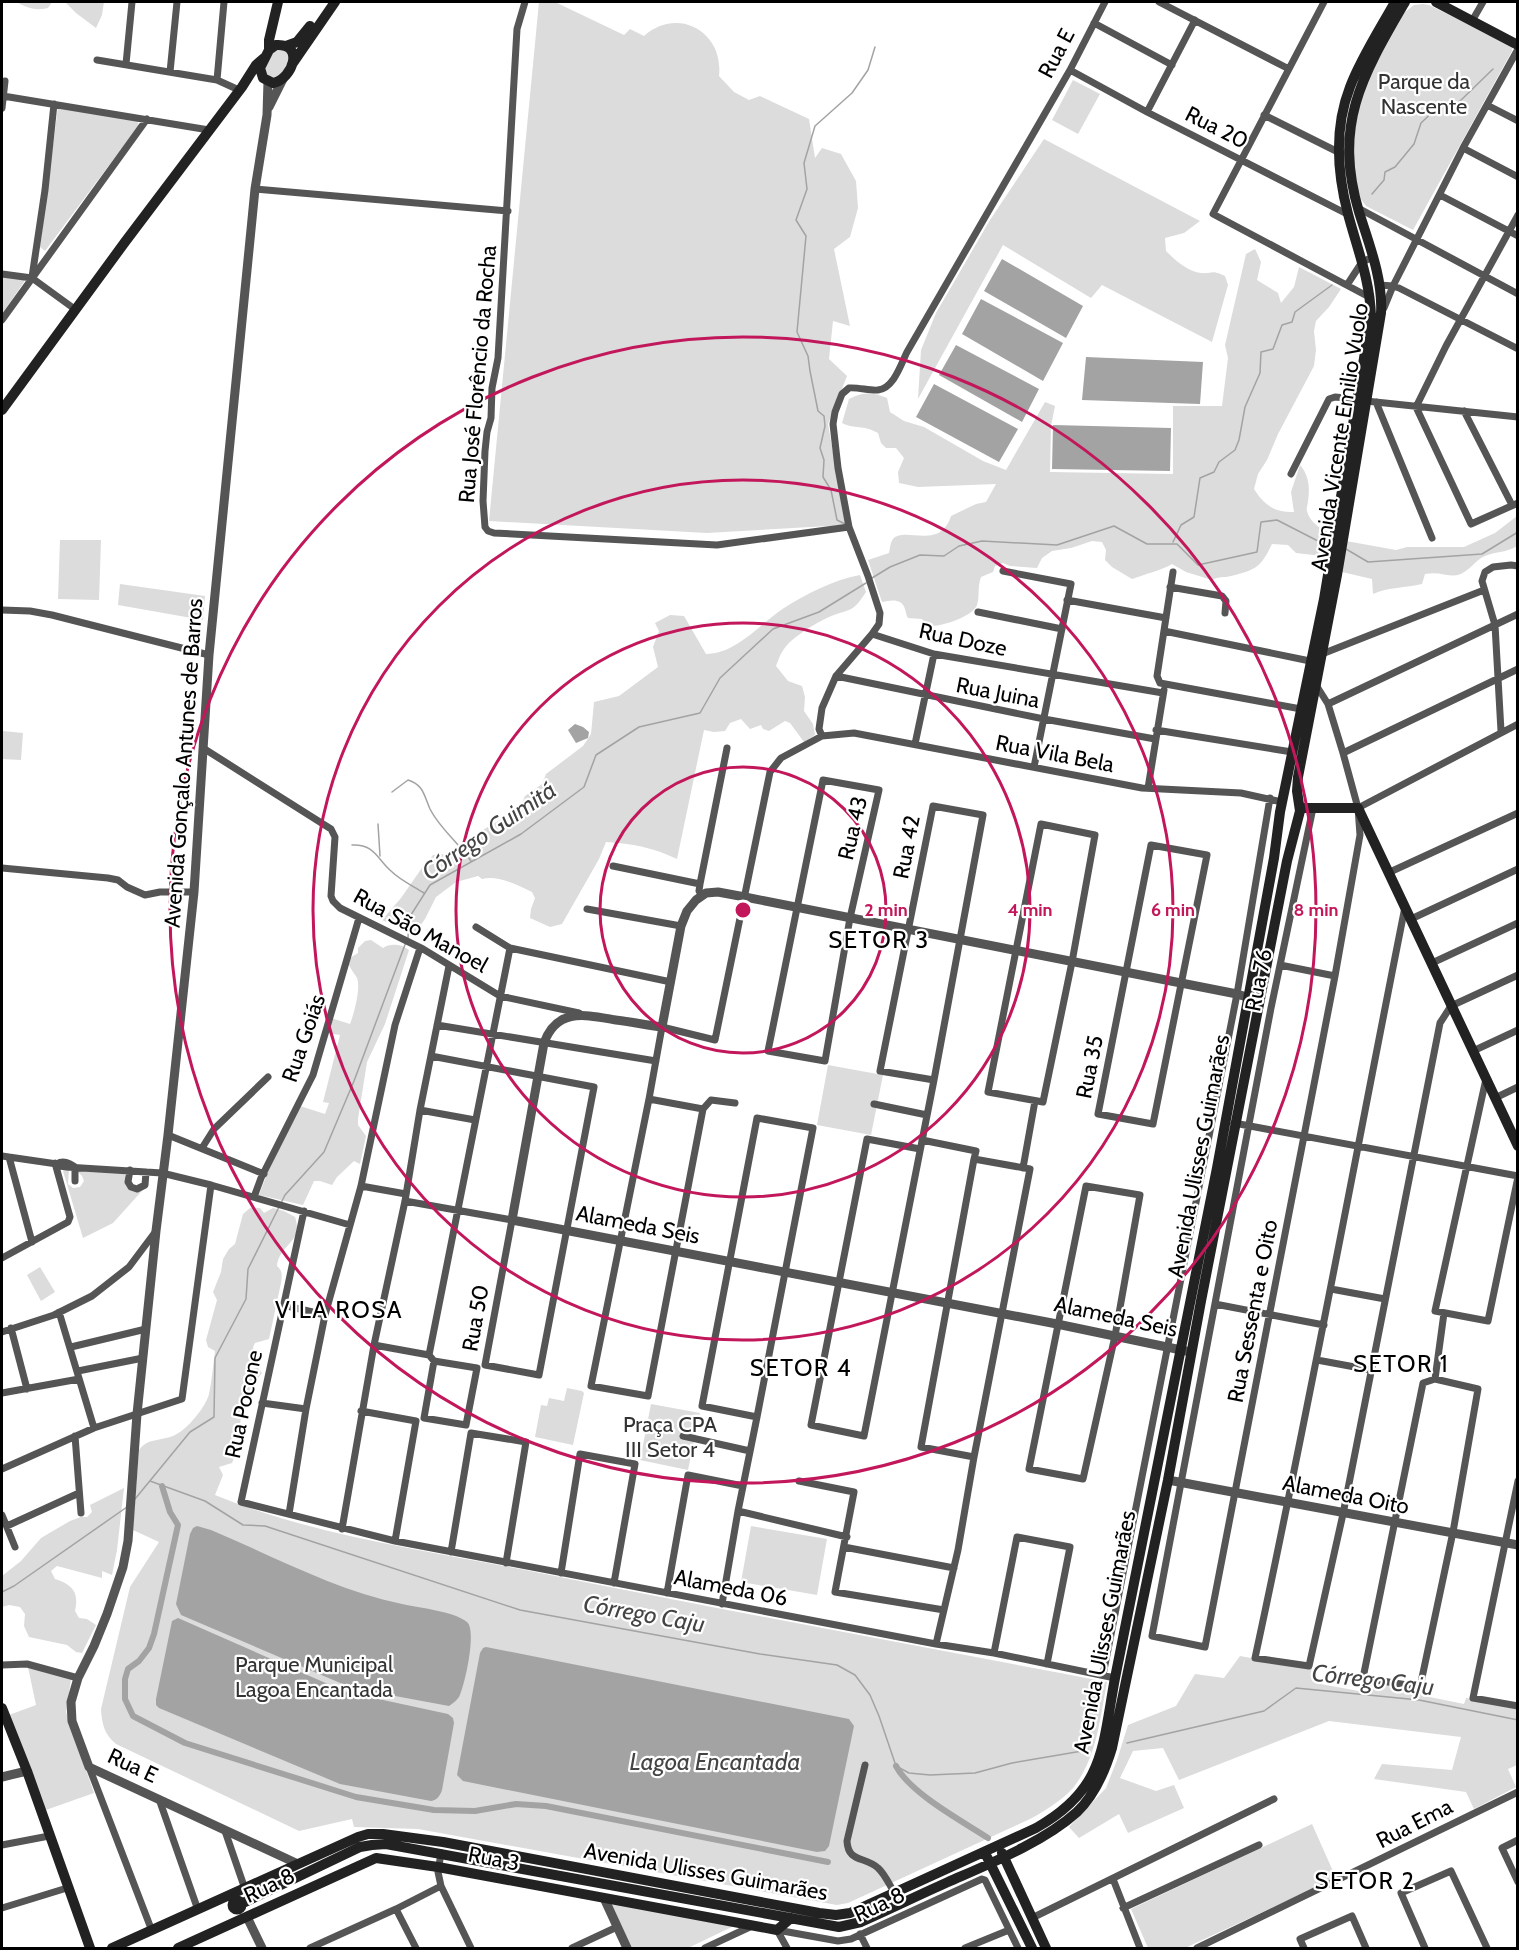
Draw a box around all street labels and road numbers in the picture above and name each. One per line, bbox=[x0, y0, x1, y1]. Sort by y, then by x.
street label: Rua E bbox=[1032, 24, 1081, 83]
street label: Rua 20 bbox=[1181, 100, 1253, 155]
street label: Rua José Florêncio da Rocha bbox=[453, 244, 502, 504]
street label: Avenida Vicente Emilio Vuolo bbox=[1305, 301, 1374, 573]
street label: Avenida Gonçalo Antunes de Barros bbox=[159, 597, 208, 929]
street label: Rua Doze bbox=[916, 617, 1009, 662]
street label: Rua Juina bbox=[954, 671, 1042, 714]
street label: Rua Vila Bela bbox=[993, 729, 1117, 778]
street label: Rua 43 bbox=[832, 794, 873, 863]
street label: Rua 42 bbox=[887, 813, 926, 881]
street label: Rua São Manoel bbox=[349, 882, 493, 979]
street label: Rua 76 bbox=[1239, 947, 1278, 1014]
street label: Rua Goiás bbox=[276, 991, 331, 1086]
street label: Avenida Ulisses Guimarães bbox=[1162, 1032, 1235, 1280]
street label: Rua 35 bbox=[1070, 1033, 1109, 1101]
street label: Alameda Seis bbox=[574, 1199, 702, 1250]
street label: Rua Sessenta e Oito bbox=[1222, 1217, 1283, 1405]
street label: Rua 50 bbox=[456, 1283, 495, 1354]
street label: Alameda Seis bbox=[1052, 1290, 1180, 1343]
street label: Rua Pocone bbox=[219, 1348, 268, 1461]
street label: Alameda Oito bbox=[1280, 1469, 1411, 1520]
street label: Avenida Ulisses Guimarães bbox=[1068, 1508, 1141, 1756]
street label: Alameda 06 bbox=[672, 1563, 790, 1612]
street label: Rua E bbox=[103, 1742, 162, 1789]
street label: Rua Ema bbox=[1372, 1793, 1457, 1854]
street label: Avenida Ulisses Guimarães bbox=[582, 1837, 830, 1906]
street label: Rua 3 bbox=[466, 1840, 522, 1877]
street label: Rua 8 bbox=[239, 1862, 299, 1909]
street label: Rua 8 bbox=[849, 1881, 909, 1928]

